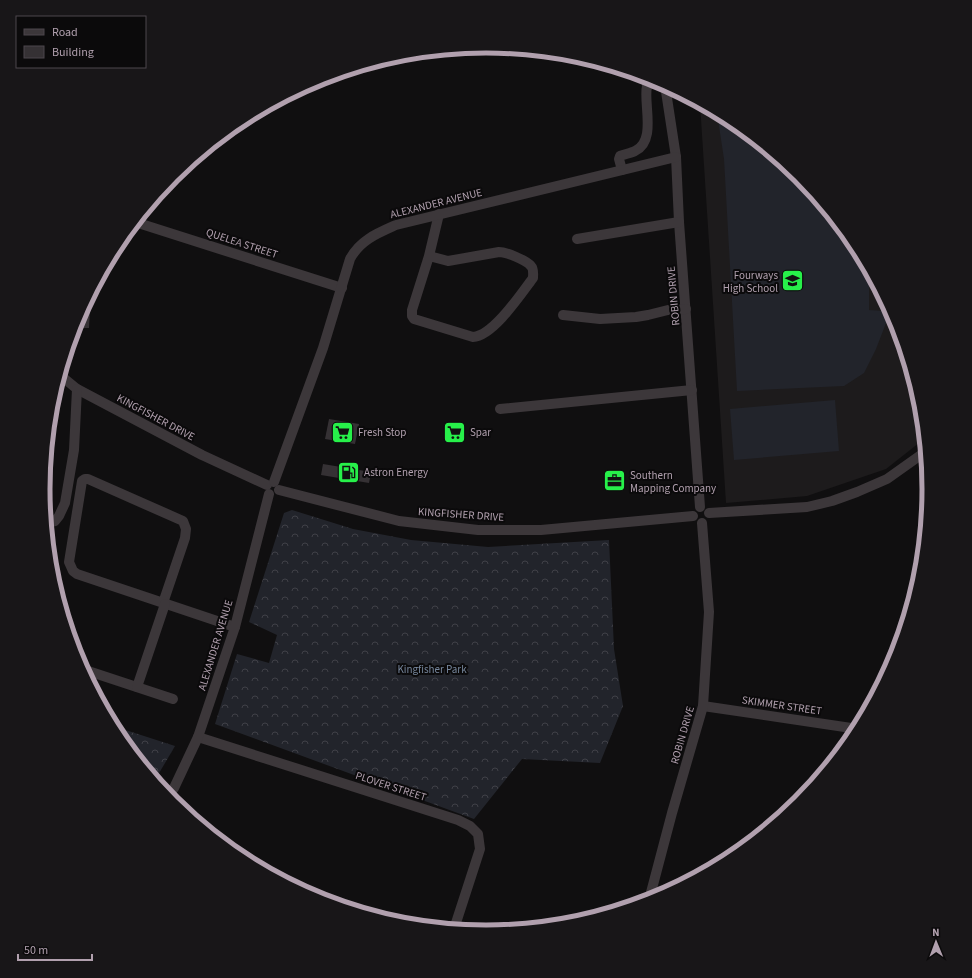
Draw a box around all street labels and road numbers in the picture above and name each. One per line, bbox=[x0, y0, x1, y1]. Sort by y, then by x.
street label: ALEXANDER AVENUE bbox=[389, 185, 484, 222]
street label: QUELEA STREET bbox=[204, 225, 280, 262]
street label: ROBIN DRIVE bbox=[663, 265, 684, 326]
street label: KINGFISHER DRIVE bbox=[114, 391, 198, 444]
street label: KINGFISHER DRIVE bbox=[417, 504, 505, 525]
street label: ALEXANDER AVENUE bbox=[195, 598, 236, 692]
street label: SKIMMER STREET bbox=[741, 692, 823, 719]
street label: ROBIN DRIVE bbox=[667, 704, 698, 766]
street label: PLOVER STREET bbox=[353, 768, 428, 805]

